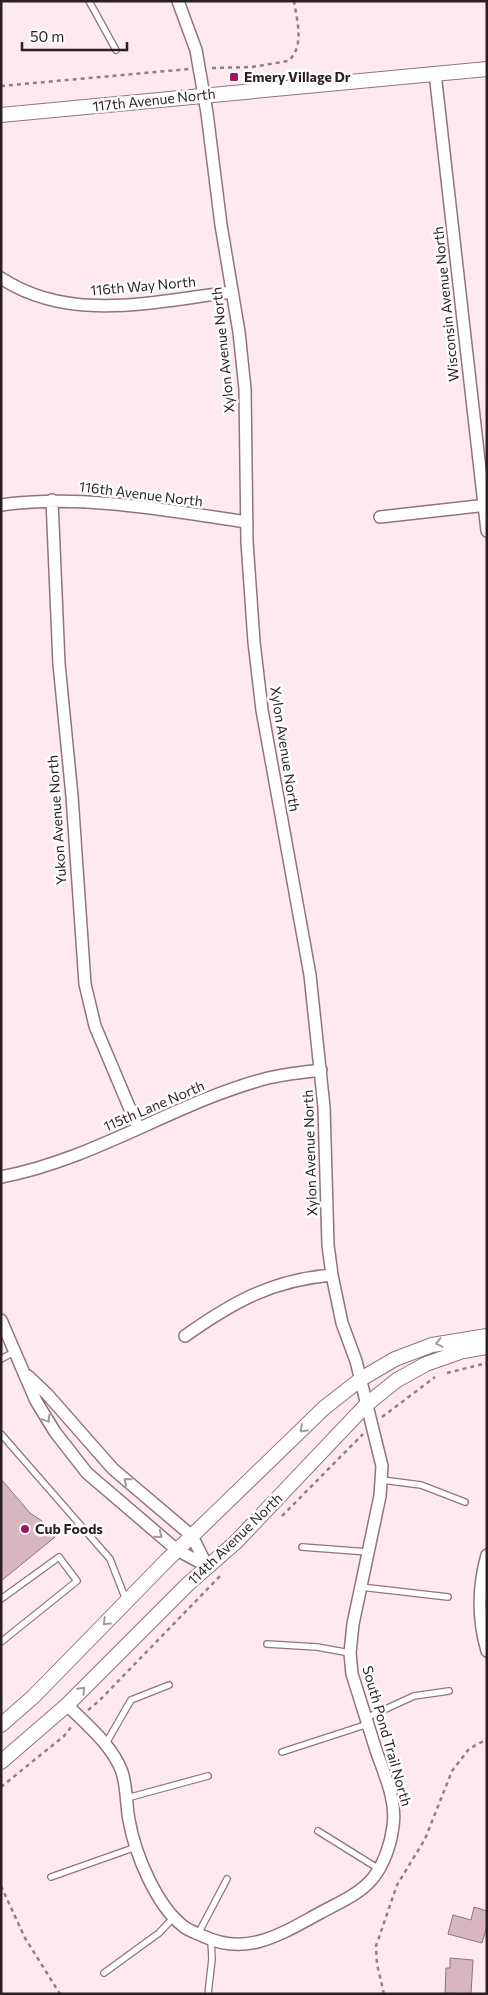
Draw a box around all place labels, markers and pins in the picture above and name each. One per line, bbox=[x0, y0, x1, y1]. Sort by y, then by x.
place label: Emery Village Dr bbox=[244, 68, 351, 85]
marker: Emery Village Dr bbox=[228, 71, 240, 83]
place label: Cub Foods bbox=[35, 1520, 103, 1537]
marker: Cub Foods bbox=[19, 1523, 31, 1535]

